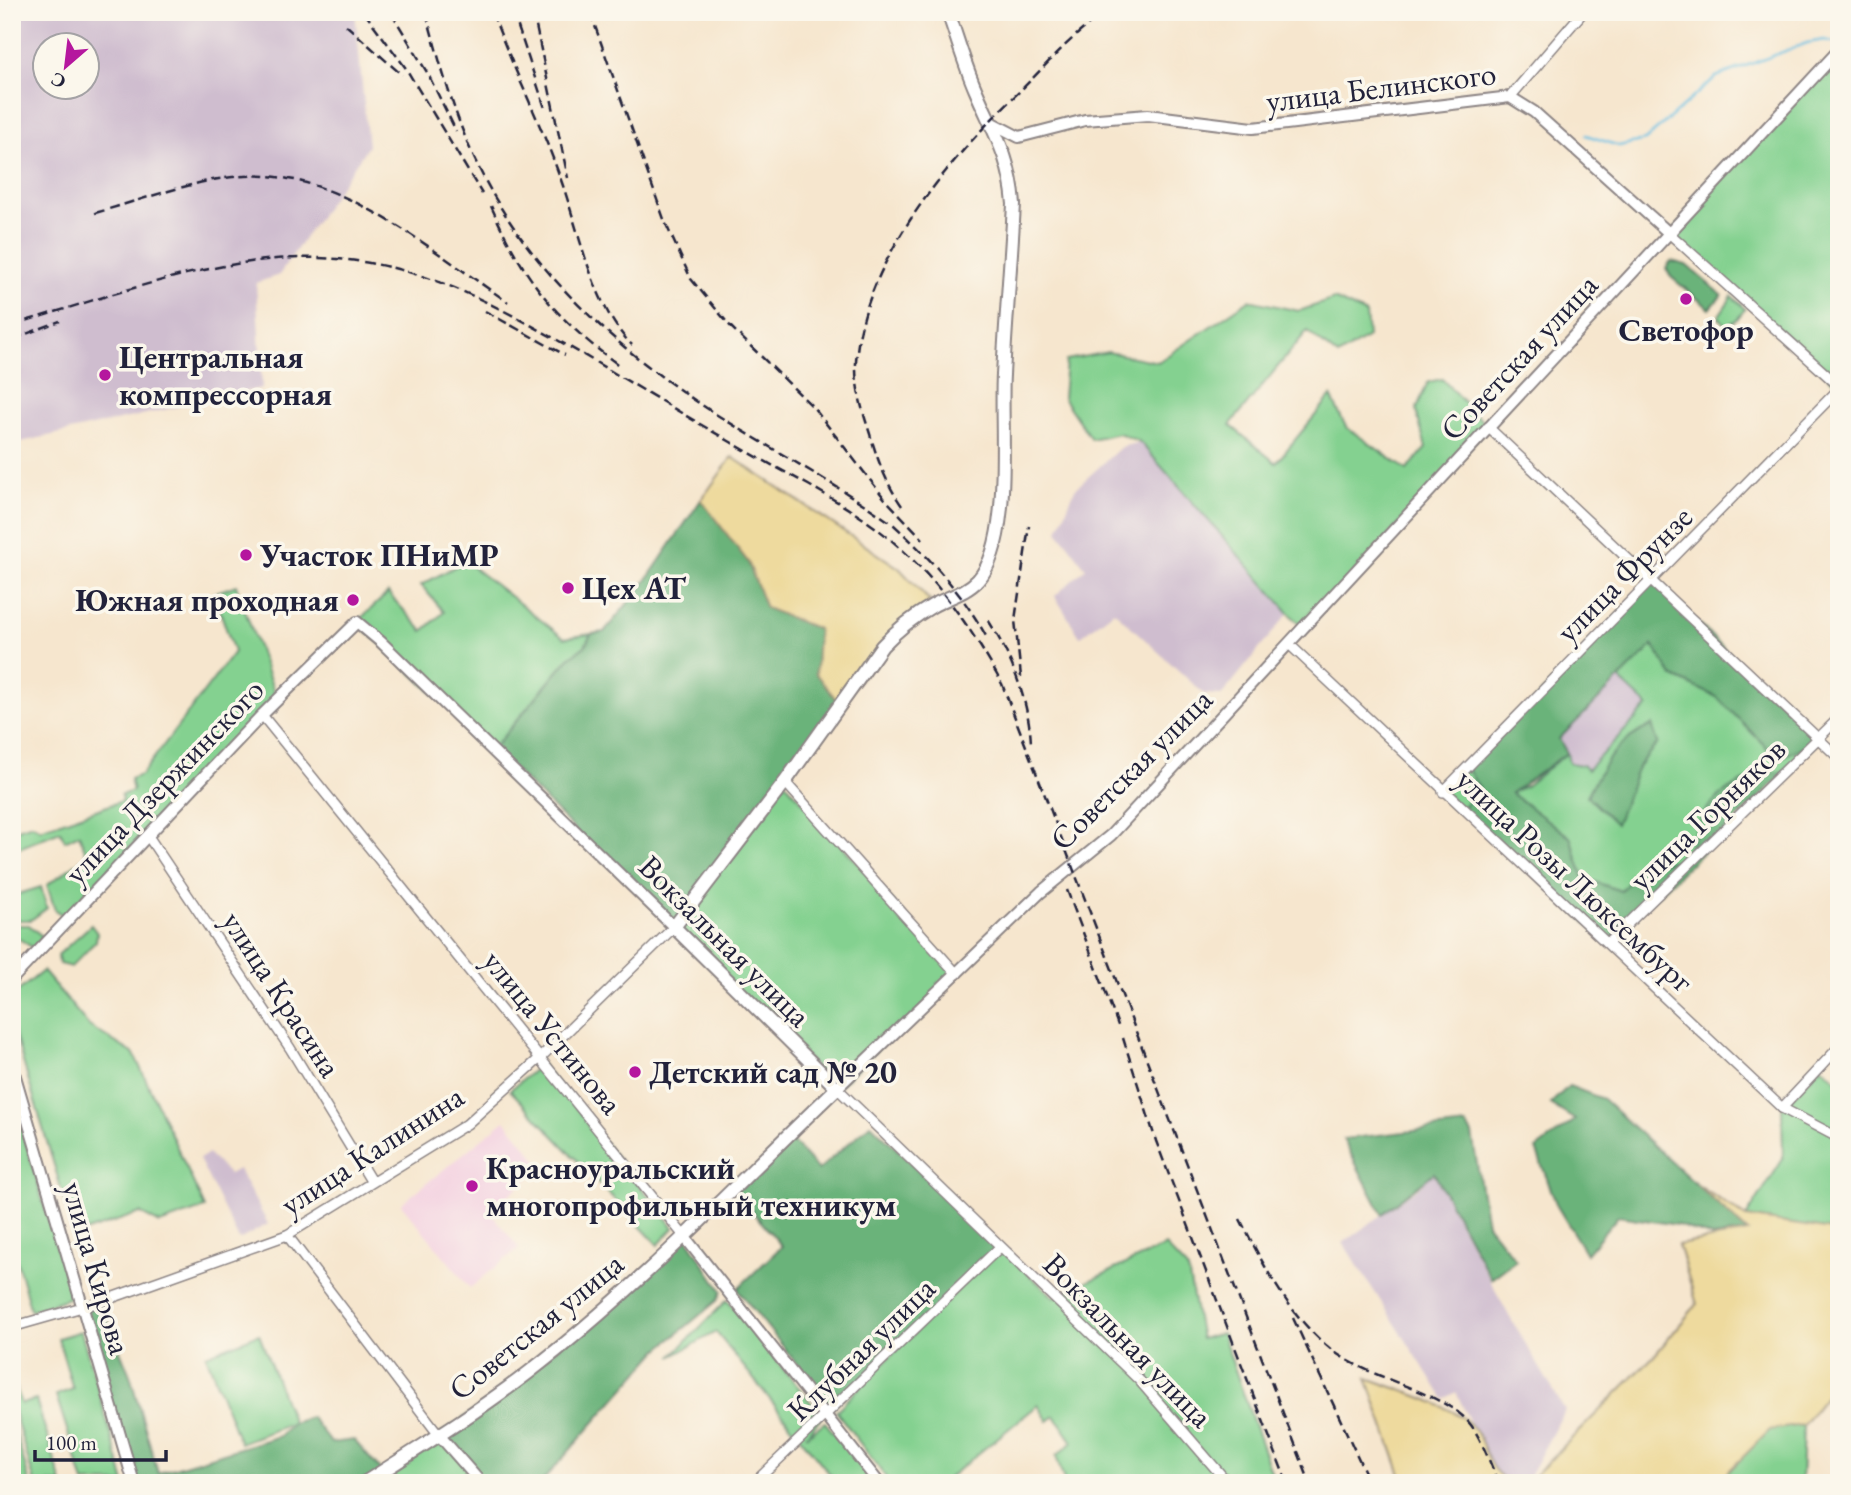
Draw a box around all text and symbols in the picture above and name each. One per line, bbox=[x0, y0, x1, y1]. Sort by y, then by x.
north arrow bbox=[32, 32, 102, 102]
street label: улица Белинского bbox=[1264, 52, 1498, 122]
text: С bbox=[46, 66, 70, 95]
street label: Советская улица bbox=[1431, 265, 1607, 449]
marker: Светофор bbox=[1678, 291, 1694, 307]
place label: Светофор bbox=[1618, 309, 1754, 351]
place label: Центральная компрессорная bbox=[119, 336, 332, 415]
marker: Центральная компрессорная bbox=[97, 367, 113, 383]
street label: улица Фрунзе bbox=[1547, 497, 1701, 651]
place label: Участок ПНиМР bbox=[259, 534, 499, 576]
marker: Участок ПНиМР bbox=[238, 547, 254, 563]
place label: Цех АТ bbox=[582, 567, 687, 609]
place label: Южная проходная bbox=[75, 579, 339, 621]
marker: Цех АТ bbox=[560, 580, 576, 596]
marker: Южная проходная bbox=[345, 592, 361, 608]
street label: улица Дзержинского bbox=[55, 669, 273, 893]
street label: Советская улица bbox=[1041, 679, 1221, 859]
street label: улица Горняков bbox=[1620, 729, 1794, 899]
street label: улица Розы Люксембург bbox=[1447, 759, 1703, 1002]
street label: Вокзальная улица bbox=[630, 846, 820, 1036]
street label: улица Красина bbox=[213, 903, 351, 1085]
street label: улица Устинова bbox=[474, 941, 632, 1123]
place label: Детский сад № 20 bbox=[649, 1051, 897, 1093]
marker: Детский сад № 20 bbox=[627, 1064, 643, 1080]
street label: улица Калинина bbox=[272, 1075, 472, 1225]
place label: Красноуральский многопрофильный техникум bbox=[486, 1147, 897, 1226]
street label: улица Кирова bbox=[52, 1177, 142, 1360]
marker: Красноуральский многопрофильный техникум bbox=[464, 1178, 480, 1194]
street label: Советская улица bbox=[440, 1242, 632, 1409]
street label: Вокзальная улица bbox=[1034, 1244, 1222, 1437]
street label: Клубная улица bbox=[778, 1268, 944, 1430]
scale bar bbox=[35, 1418, 166, 1462]
text: 100 m bbox=[46, 1429, 97, 1456]

